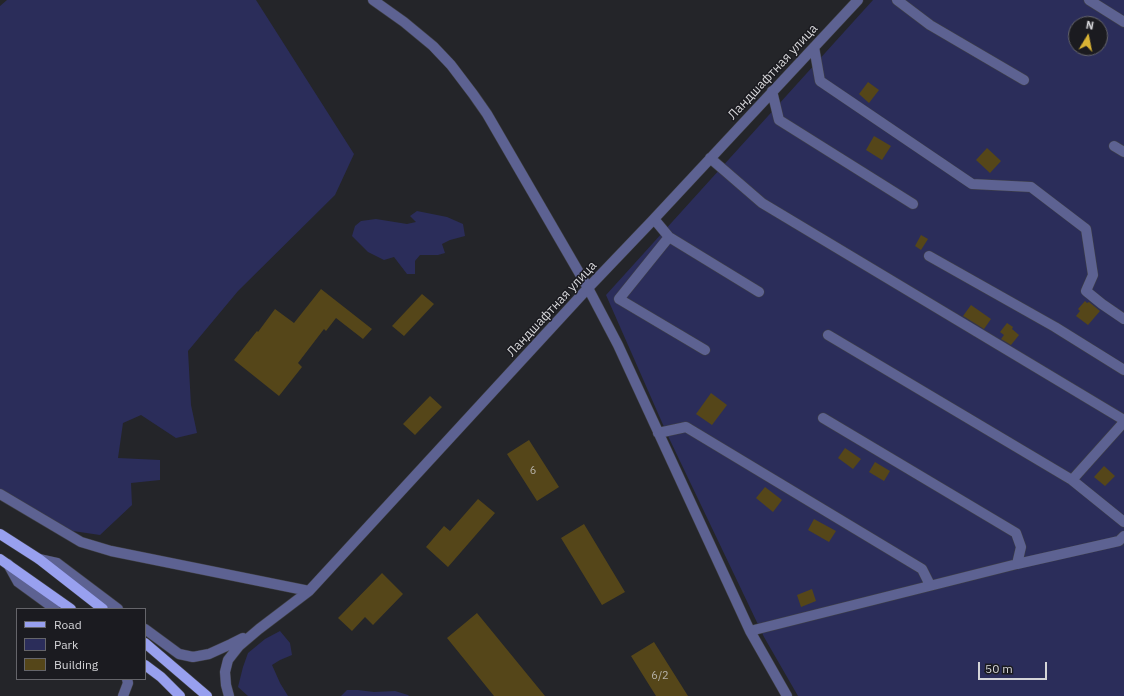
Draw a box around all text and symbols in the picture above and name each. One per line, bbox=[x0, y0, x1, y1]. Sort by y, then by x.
north arrow bbox=[1068, 16, 1108, 56]
text: N bbox=[1085, 18, 1095, 33]
street label: Ландшафтная улица bbox=[725, 21, 821, 123]
street label: Ландшафтная улица bbox=[504, 258, 600, 360]
house number: 6 bbox=[530, 464, 536, 478]
legend bbox=[16, 608, 146, 680]
text: Road bbox=[54, 617, 82, 632]
text: Park bbox=[54, 637, 78, 652]
scale bar bbox=[980, 654, 1049, 680]
text: Building bbox=[54, 657, 98, 672]
text: 50 m bbox=[985, 661, 1013, 676]
house number: 6/2 bbox=[651, 669, 669, 683]

